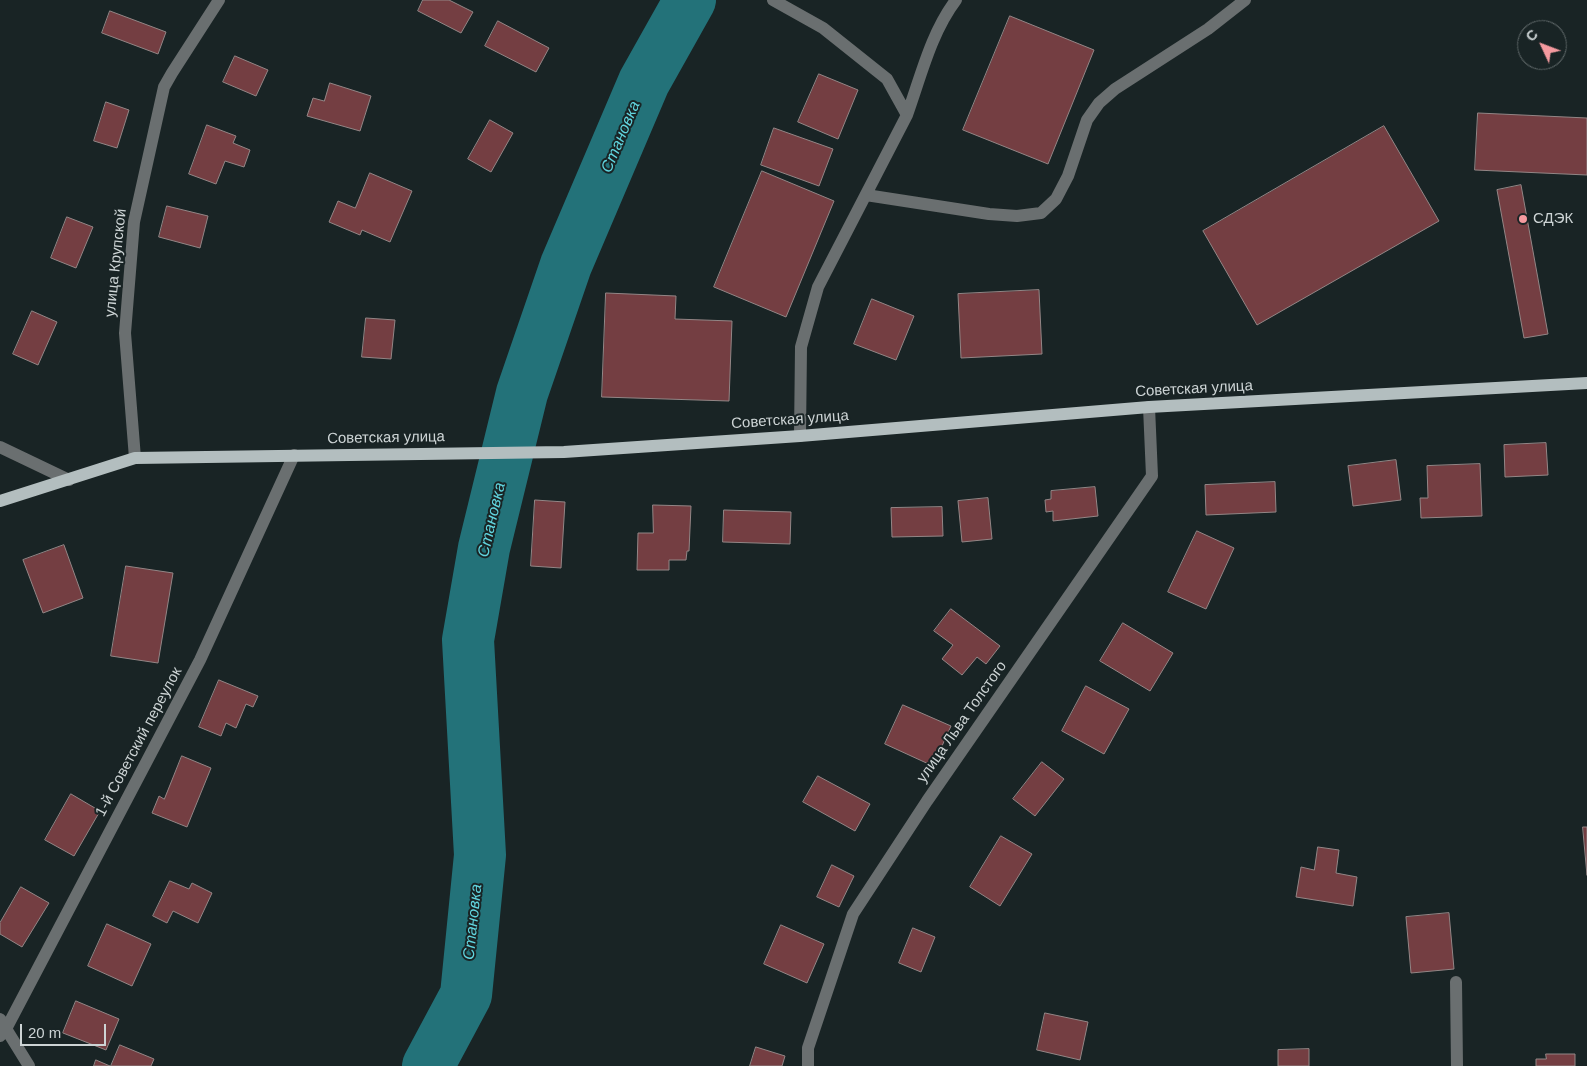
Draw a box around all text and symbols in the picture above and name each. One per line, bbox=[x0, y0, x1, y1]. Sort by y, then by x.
north arrow bbox=[1517, 20, 1567, 70]
text: С bbox=[1522, 26, 1541, 45]
water label: Становка bbox=[597, 98, 645, 176]
street label: улица Крупской bbox=[101, 208, 131, 318]
place label: СДЭК bbox=[1533, 210, 1573, 228]
marker: СДЭК bbox=[1517, 213, 1529, 225]
street label: Советская улица bbox=[1135, 377, 1253, 401]
street label: Советская улица bbox=[731, 407, 849, 433]
street label: Советская улица bbox=[327, 428, 445, 448]
water label: Становка bbox=[474, 481, 510, 559]
street label: улица Льва Толстого bbox=[913, 658, 1011, 786]
street label: 1-й Советский переулок bbox=[92, 664, 186, 820]
water label: Становка bbox=[459, 883, 487, 961]
scale bar bbox=[22, 1014, 109, 1046]
text: 20 m bbox=[28, 1024, 61, 1041]

